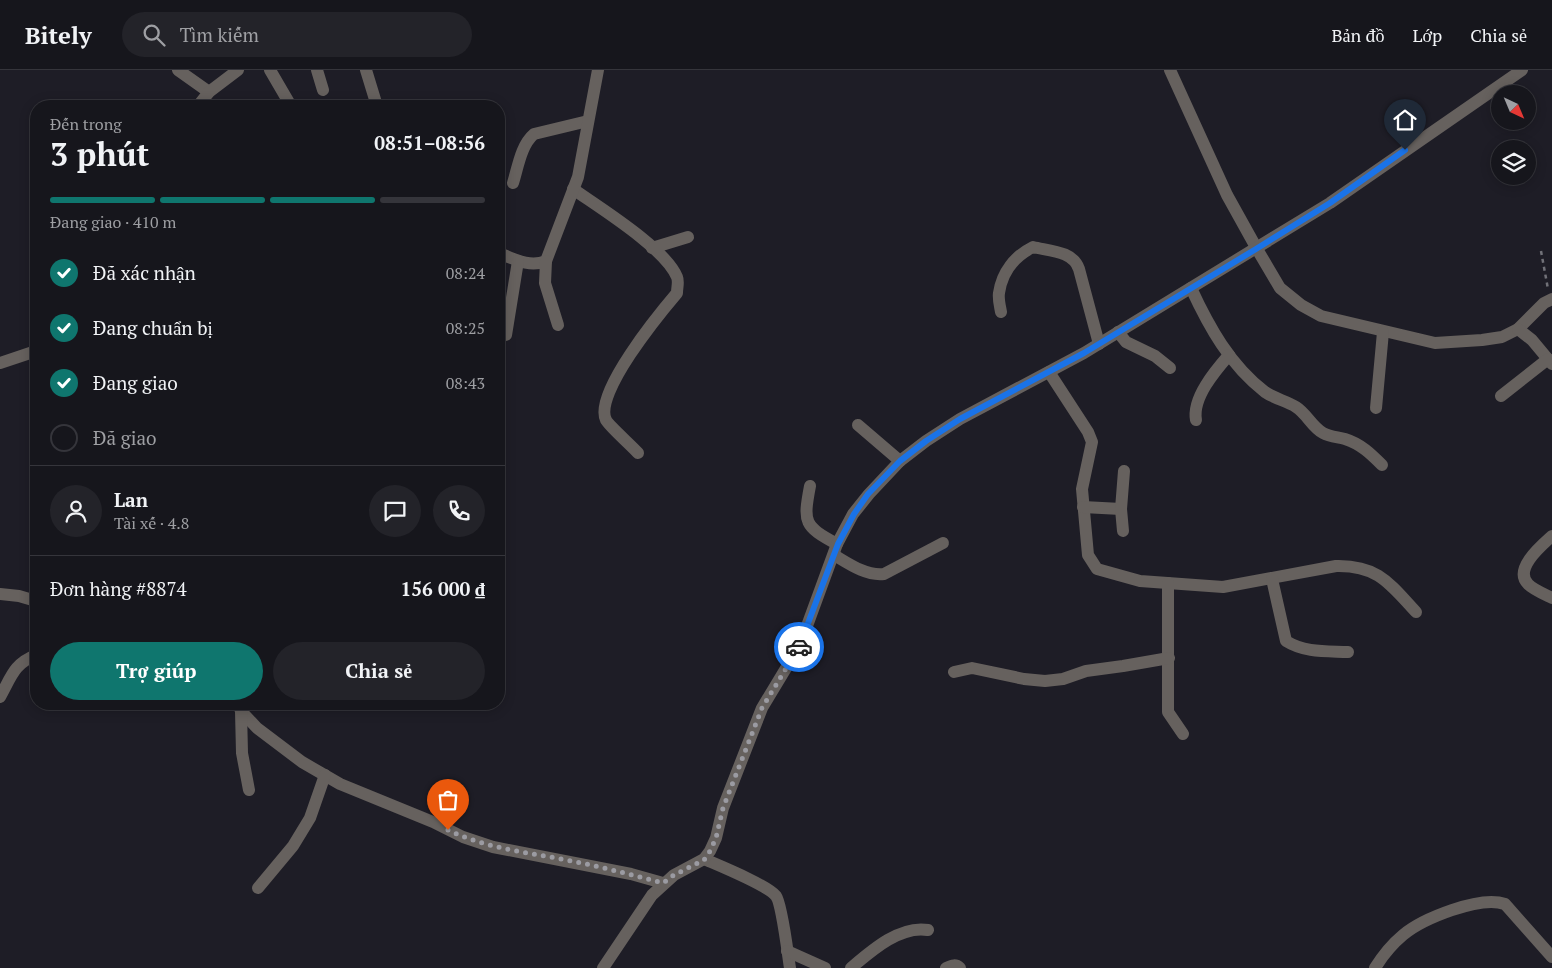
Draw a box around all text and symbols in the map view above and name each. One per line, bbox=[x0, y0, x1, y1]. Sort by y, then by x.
search box bbox=[122, 12, 472, 57]
text: Bitely bbox=[25, 19, 92, 51]
icon: search bbox=[140, 21, 168, 49]
text: Tìm kiếm bbox=[180, 22, 259, 47]
text: Bản đồ bbox=[1331, 23, 1385, 47]
text: Lớp bbox=[1413, 23, 1442, 47]
text: Chia sẻ bbox=[1470, 23, 1527, 47]
north arrow bbox=[1491, 85, 1536, 130]
map controls bbox=[1491, 85, 1536, 185]
pin bbox=[1384, 99, 1426, 150]
icon: home bbox=[1391, 106, 1419, 134]
text: Đến trong bbox=[50, 113, 122, 135]
text: 08:51–08:56 bbox=[374, 130, 485, 155]
text: 3 phút bbox=[50, 133, 149, 175]
button: layers bbox=[1491, 140, 1536, 185]
text: Đang giao · 410 m bbox=[50, 211, 176, 233]
icon: check bbox=[50, 259, 78, 287]
text: Đã xác nhận bbox=[93, 260, 196, 285]
text: 08:24 bbox=[446, 262, 485, 284]
icon: check bbox=[50, 314, 78, 342]
text: Đang chuẩn bị bbox=[93, 315, 213, 340]
text: 08:25 bbox=[446, 317, 485, 339]
icon: check bbox=[50, 369, 78, 397]
text: Đang giao bbox=[93, 370, 178, 395]
text: 08:43 bbox=[446, 372, 485, 394]
text: Đã giao bbox=[93, 425, 157, 450]
button: person bbox=[50, 485, 102, 537]
button: chat bbox=[369, 485, 421, 537]
button: phone bbox=[433, 485, 485, 537]
text: Lan bbox=[114, 487, 148, 512]
text: Tài xế · 4.8 bbox=[114, 512, 189, 534]
text: Đơn hàng #8874 bbox=[50, 576, 187, 601]
text: 156 000 ₫ bbox=[401, 576, 485, 601]
courier bbox=[774, 622, 824, 672]
icon: car bbox=[785, 633, 813, 661]
button: Trợ giúp bbox=[50, 642, 263, 700]
button: Chia sẻ bbox=[273, 642, 485, 700]
pin bbox=[427, 779, 469, 830]
icon: bag bbox=[434, 786, 462, 814]

